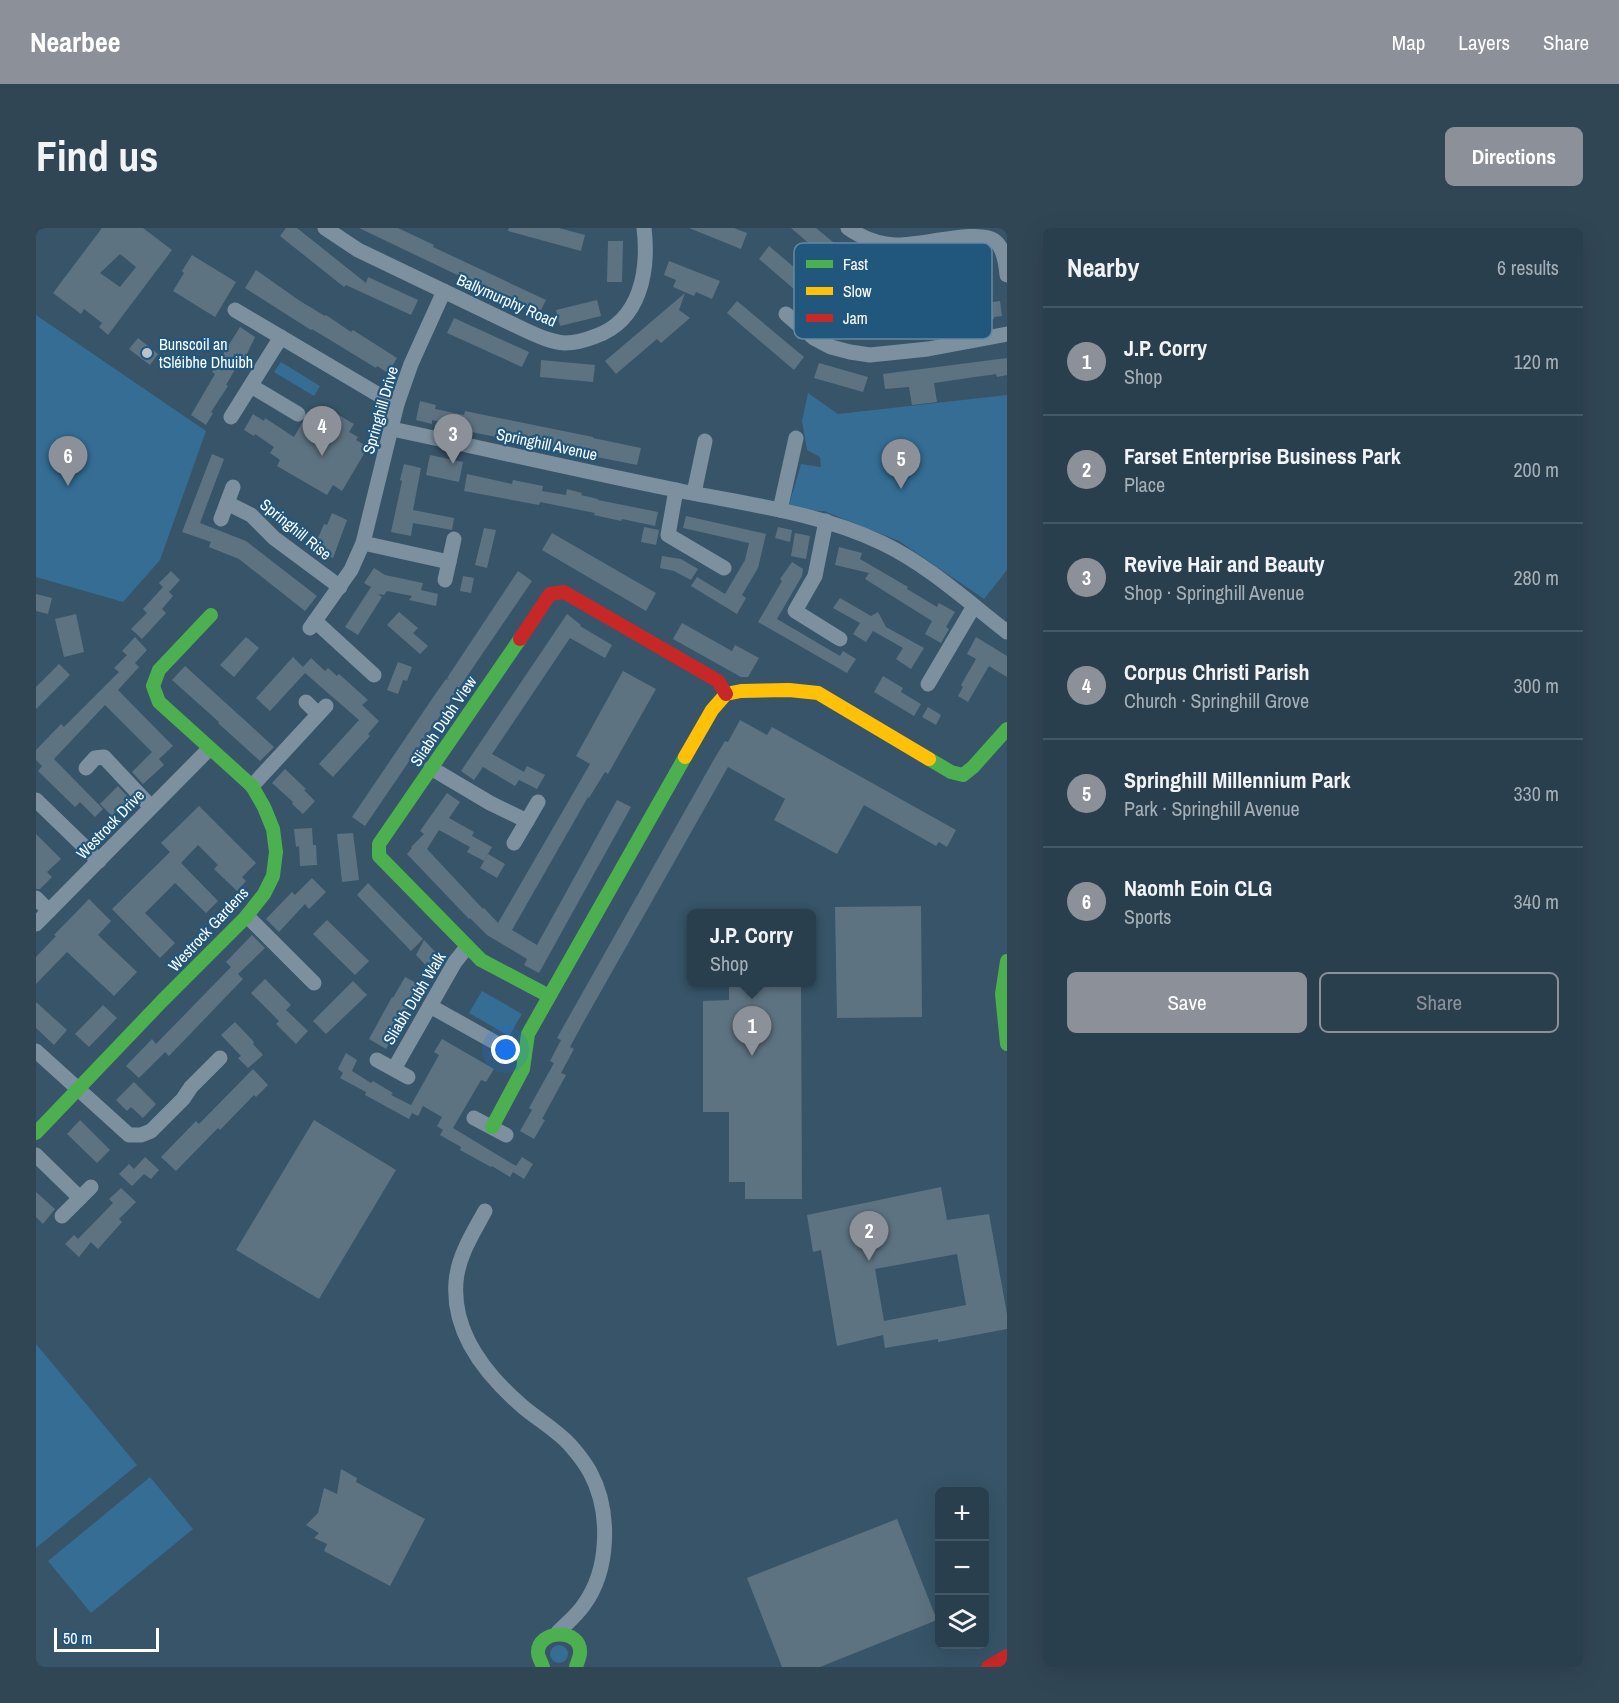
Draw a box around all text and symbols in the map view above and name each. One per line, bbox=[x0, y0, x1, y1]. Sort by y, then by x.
text: Nearbee bbox=[30, 23, 121, 61]
text: Map bbox=[1392, 28, 1425, 57]
text: Layers bbox=[1458, 28, 1510, 57]
text: Share bbox=[1543, 28, 1589, 57]
button: Directions bbox=[1445, 127, 1583, 186]
text: Find us bbox=[36, 128, 158, 184]
legend bbox=[794, 243, 992, 339]
text: Nearby bbox=[1067, 250, 1139, 285]
text: Fast bbox=[843, 253, 868, 275]
text: 6 results bbox=[1497, 254, 1559, 281]
street label: Ballymurphy Road bbox=[454, 268, 560, 332]
text: Slow bbox=[843, 280, 872, 302]
text: Jam bbox=[843, 307, 868, 329]
place label: Bunscoil an tSléibhe Dhuibh bbox=[159, 333, 253, 373]
text: J.P. Corry bbox=[1124, 333, 1207, 363]
marker: Bunscoil an tSléibhe Dhuibh bbox=[140, 346, 154, 360]
text: 1 bbox=[1082, 348, 1091, 375]
text: 120 m bbox=[1513, 348, 1559, 375]
text: Shop bbox=[1124, 363, 1162, 390]
street label: Springhill Drive bbox=[357, 364, 403, 456]
pin: 4 bbox=[302, 406, 342, 456]
pin: 3 bbox=[434, 414, 472, 464]
street label: Springhill Avenue bbox=[495, 423, 599, 465]
pin: 6 bbox=[48, 436, 87, 486]
pin: 5 bbox=[882, 440, 920, 489]
text: Farset Enterprise Business Park bbox=[1124, 441, 1401, 471]
text: 2 bbox=[1082, 456, 1091, 483]
text: 200 m bbox=[1513, 456, 1559, 483]
text: Place bbox=[1124, 471, 1165, 498]
street label: Springhill Rise bbox=[256, 493, 336, 565]
text: Revive Hair and Beauty bbox=[1124, 549, 1325, 579]
text: 3 bbox=[1082, 564, 1091, 591]
text: 280 m bbox=[1513, 564, 1559, 591]
text: Shop · Springhill Avenue bbox=[1124, 579, 1304, 606]
text: Corpus Christi Parish bbox=[1124, 657, 1309, 687]
street label: Sliabh Dubh View bbox=[405, 671, 482, 771]
text: 4 bbox=[1082, 672, 1091, 699]
text: 300 m bbox=[1513, 672, 1559, 699]
text: Church · Springhill Grove bbox=[1124, 687, 1309, 714]
text: Springhill Millennium Park bbox=[1124, 765, 1351, 795]
text: 5 bbox=[1082, 780, 1091, 807]
text: 330 m bbox=[1513, 780, 1559, 807]
street label: Westrock Drive bbox=[71, 784, 149, 864]
text: Park · Springhill Avenue bbox=[1124, 795, 1300, 822]
text: Naomh Eoin CLG bbox=[1124, 873, 1272, 903]
street label: Westrock Gardens bbox=[163, 882, 253, 976]
text: 6 bbox=[1082, 888, 1091, 915]
text: 340 m bbox=[1513, 888, 1559, 915]
text: Sports bbox=[1124, 903, 1171, 930]
popup bbox=[687, 909, 816, 987]
text: J.P. Corry bbox=[710, 920, 793, 950]
street label: Sliabh Dubh Walk bbox=[378, 947, 451, 1048]
text: Shop bbox=[710, 950, 748, 977]
button: Save bbox=[1067, 972, 1307, 1033]
button: Share bbox=[1319, 972, 1559, 1033]
pin: 1 bbox=[732, 1006, 772, 1056]
your location bbox=[491, 1035, 520, 1064]
pin: 2 bbox=[850, 1212, 888, 1261]
map controls bbox=[935, 1487, 989, 1649]
button: + bbox=[935, 1487, 989, 1541]
button: − bbox=[935, 1541, 989, 1595]
button: layers bbox=[935, 1595, 989, 1649]
scale bar bbox=[54, 1625, 159, 1652]
text: 50 m bbox=[63, 1627, 92, 1649]

